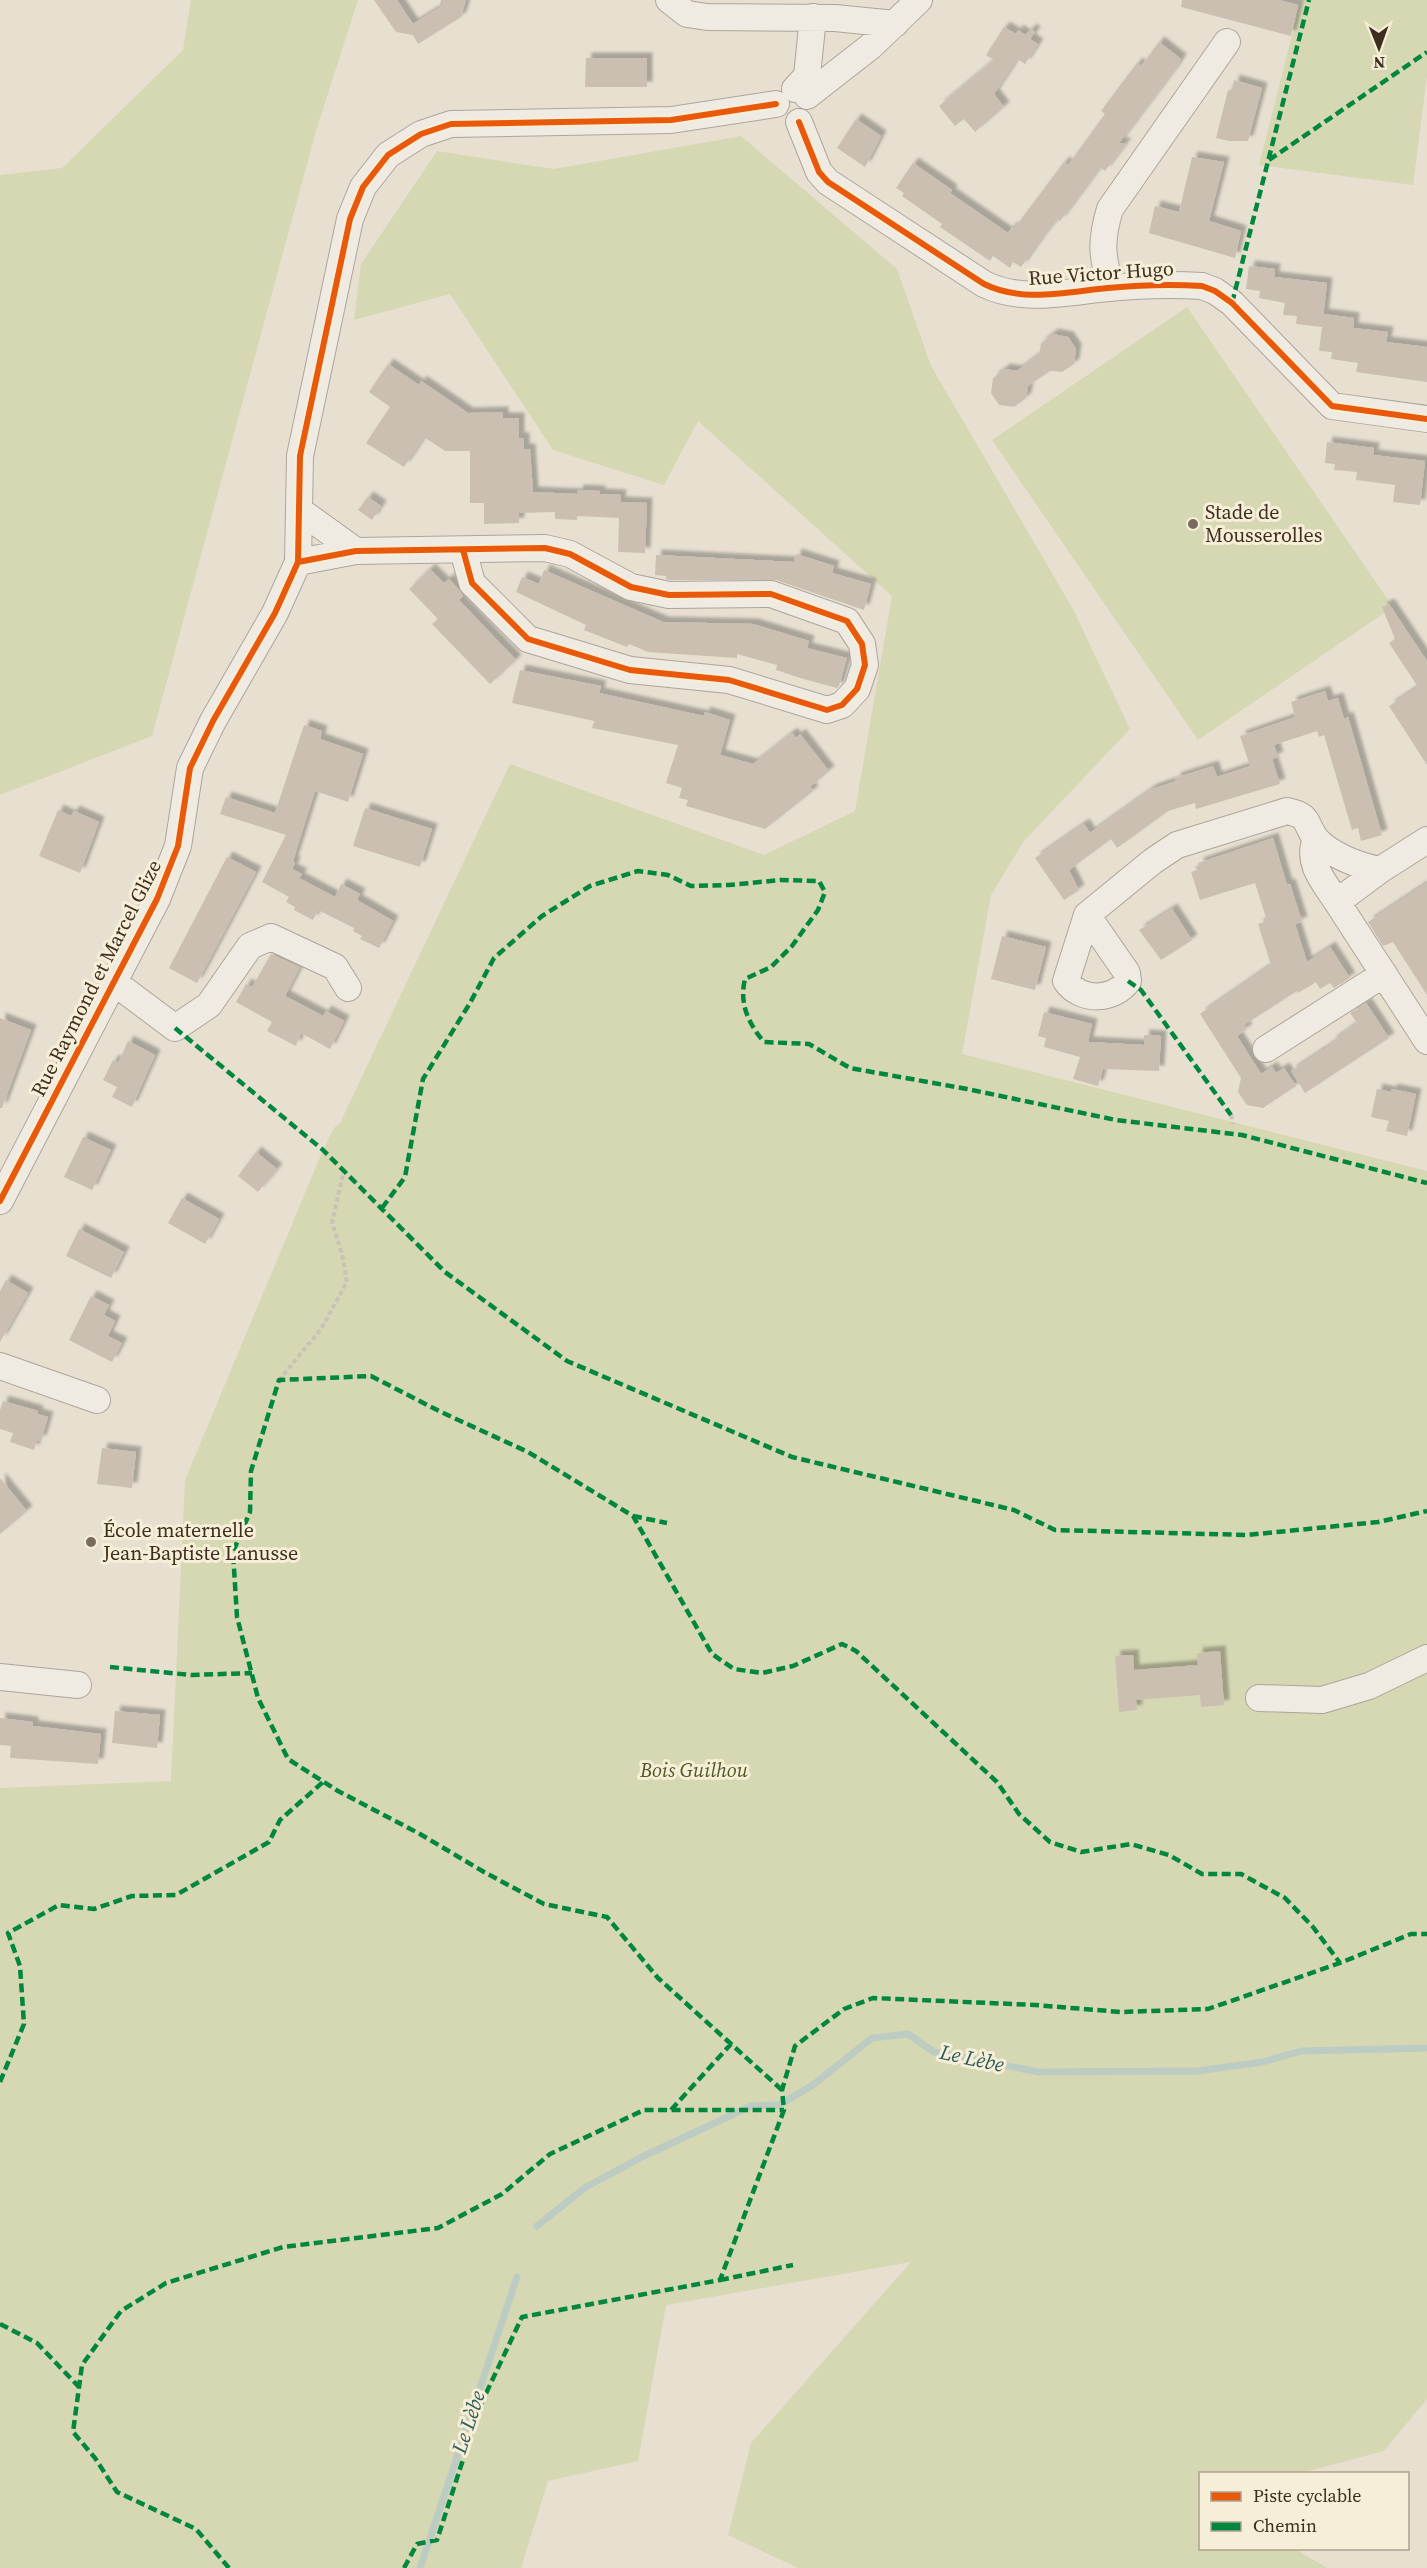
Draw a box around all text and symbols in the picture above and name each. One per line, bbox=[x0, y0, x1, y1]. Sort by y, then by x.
north arrow bbox=[1349, 18, 1409, 78]
text: N bbox=[1373, 52, 1385, 74]
street label: Rue Victor Hugo bbox=[1027, 254, 1175, 292]
place label: Stade de Mousserolles bbox=[1205, 498, 1322, 549]
marker: Stade de Mousserolles bbox=[1186, 517, 1200, 531]
street label: Rue Raymond et Marcel Glize bbox=[24, 855, 168, 1101]
place label: École maternelle Jean-Baptiste Lanusse bbox=[102, 1516, 298, 1567]
marker: École maternelle Jean-Baptiste Lanusse bbox=[84, 1535, 98, 1549]
park label: Bois Guilhou bbox=[639, 1756, 749, 1784]
water label: Le Lèbe bbox=[936, 2037, 1007, 2079]
water label: Le Lèbe bbox=[444, 2386, 492, 2458]
legend bbox=[1199, 2472, 1409, 2550]
text: Piste cyclable bbox=[1253, 2483, 1362, 2508]
text: Chemin bbox=[1253, 2513, 1317, 2538]

